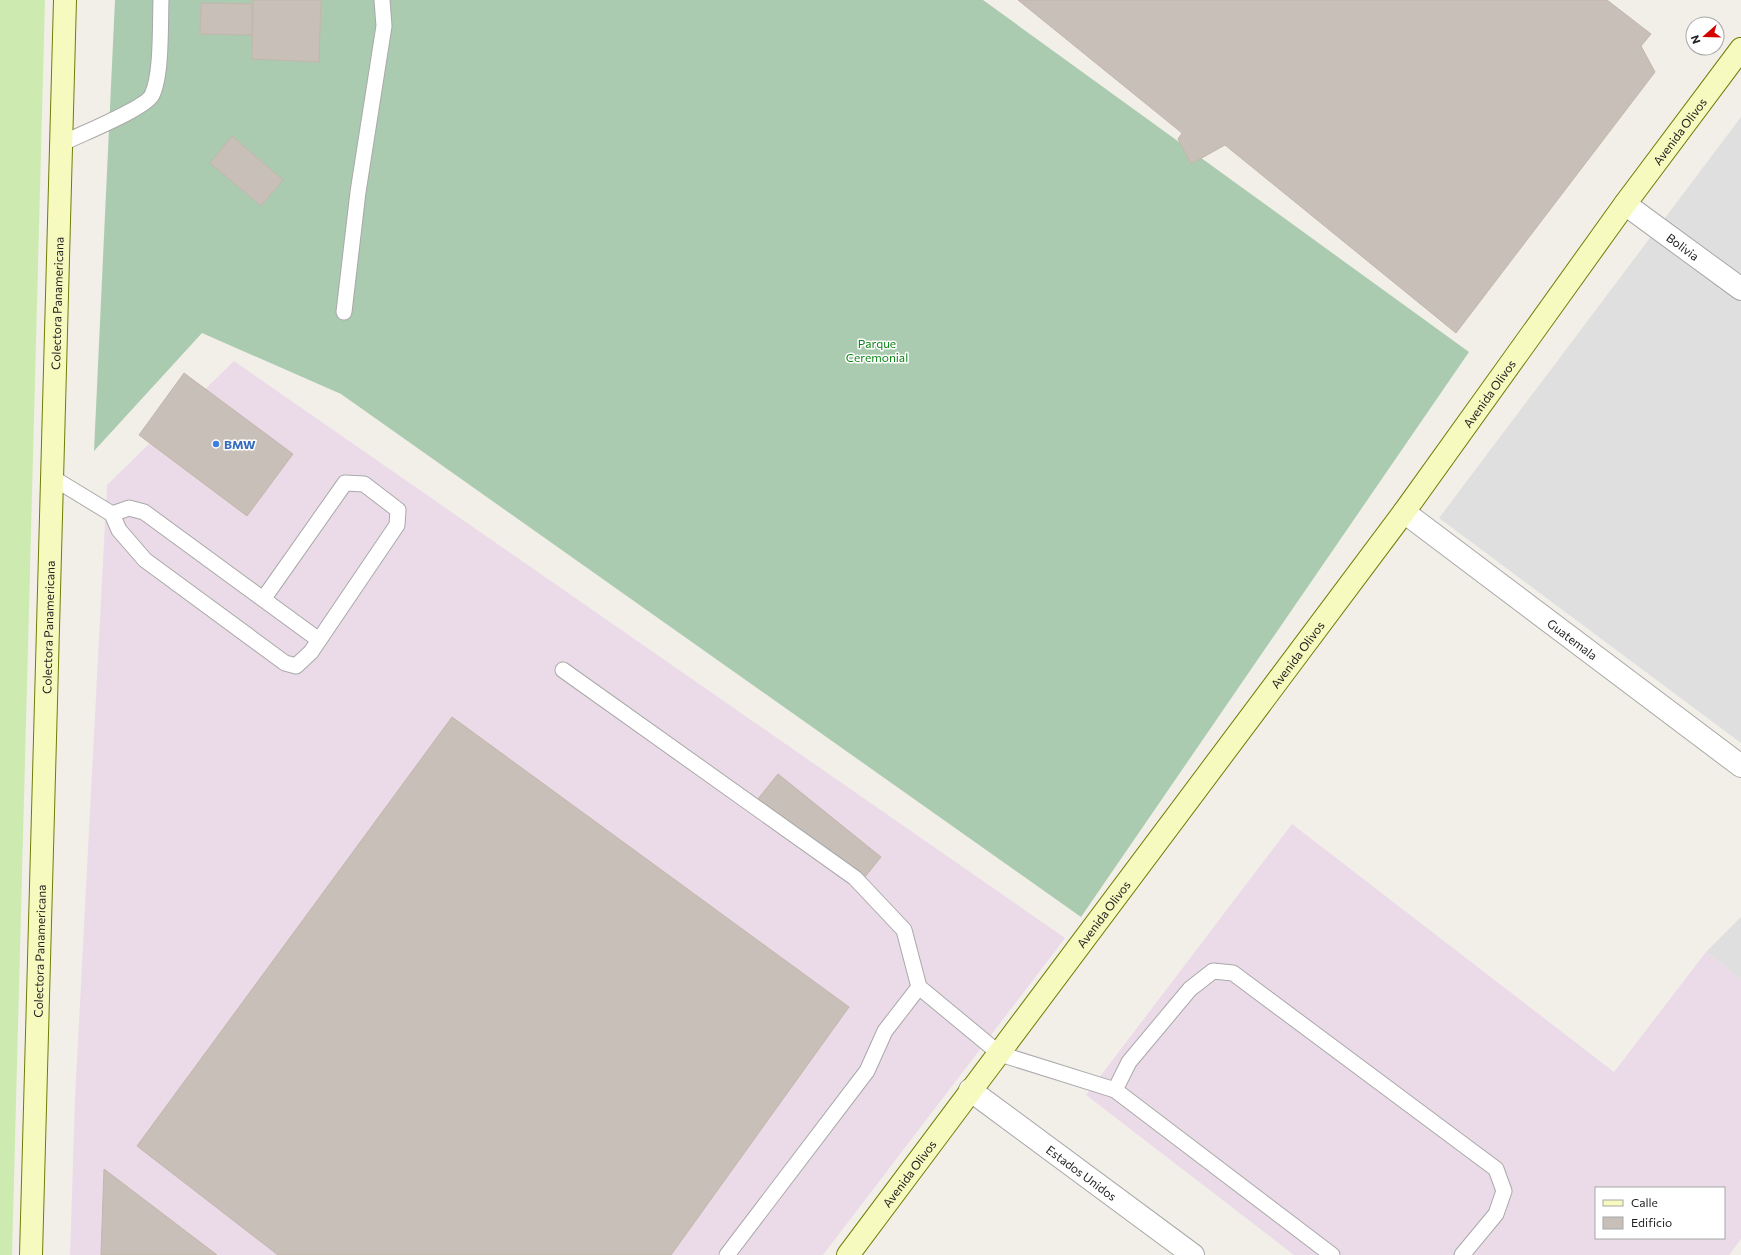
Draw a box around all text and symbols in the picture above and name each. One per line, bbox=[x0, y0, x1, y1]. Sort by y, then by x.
north arrow bbox=[1685, 16, 1725, 56]
text: N bbox=[1688, 33, 1703, 46]
street label: Avenida Olivos bbox=[1650, 95, 1709, 167]
street label: Bolivia bbox=[1664, 230, 1702, 263]
street label: Colectora Panamericana bbox=[48, 237, 66, 370]
park label: Parque Ceremonial bbox=[846, 336, 908, 364]
street label: Avenida Olivos bbox=[1460, 357, 1518, 430]
place label: BMW bbox=[224, 437, 256, 451]
marker: BMW bbox=[211, 439, 221, 449]
street label: Colectora Panamericana bbox=[39, 560, 57, 694]
street label: Guatemala bbox=[1545, 616, 1600, 662]
street label: Avenida Olivos bbox=[1268, 618, 1327, 691]
street label: Avenida Olivos bbox=[1074, 878, 1133, 950]
street label: Colectora Panamericana bbox=[30, 884, 48, 1018]
street label: Avenida Olivos bbox=[880, 1137, 939, 1210]
street label: Estados Unidos bbox=[1044, 1142, 1120, 1203]
legend bbox=[1595, 1187, 1725, 1239]
text: Calle bbox=[1631, 1195, 1658, 1209]
text: Edificio bbox=[1631, 1215, 1672, 1229]

